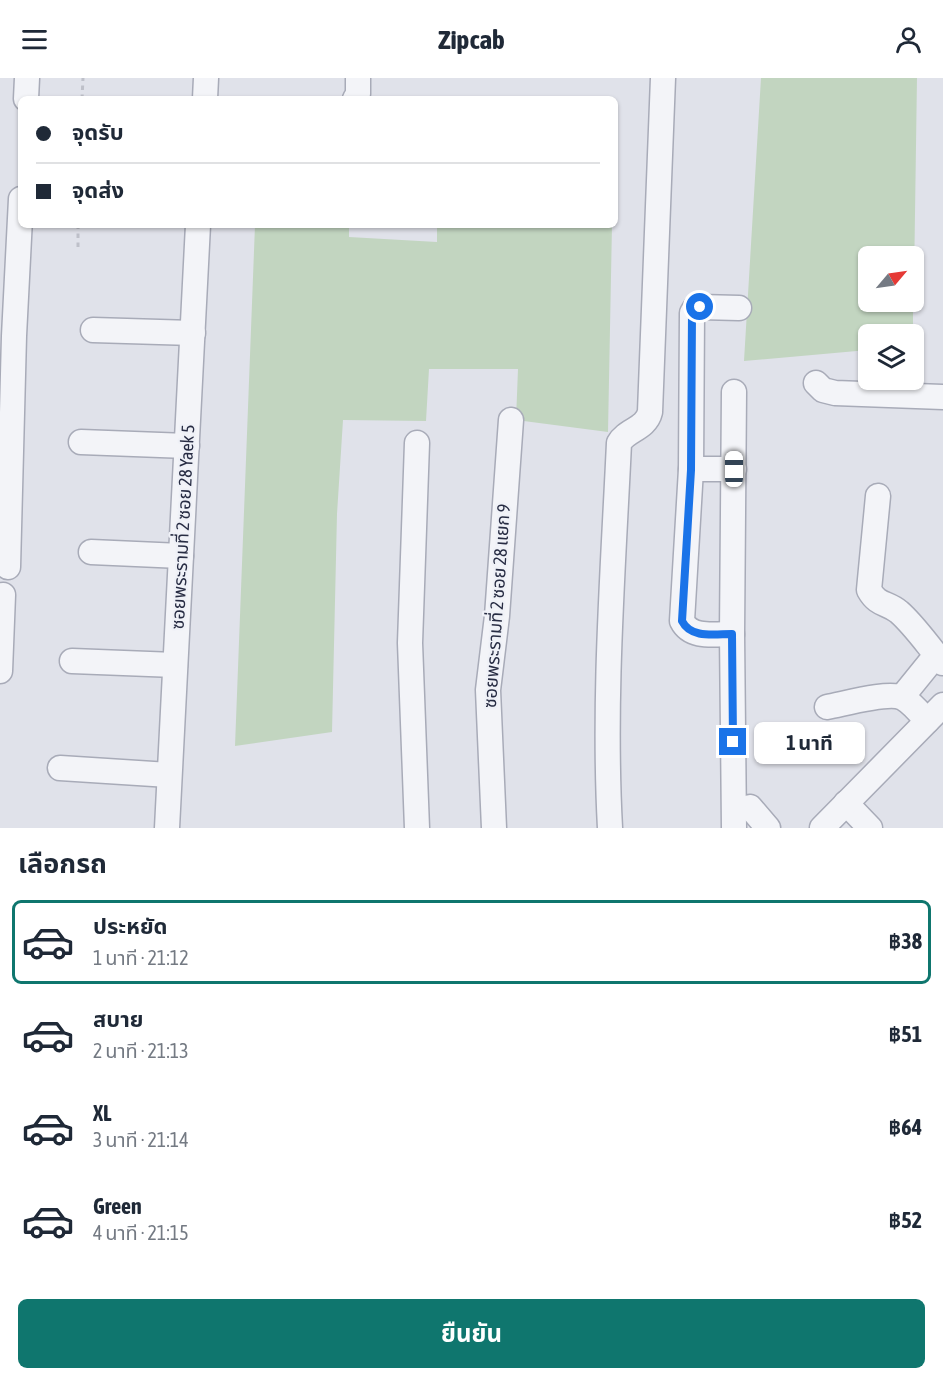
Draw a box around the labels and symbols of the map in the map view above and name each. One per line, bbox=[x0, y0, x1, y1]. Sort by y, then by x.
north arrow bbox=[858, 246, 924, 312]
route start bbox=[686, 293, 713, 320]
street label: ซอยพระรามที่ 2 ซอย 28 Yaek 5 bbox=[165, 424, 198, 630]
car bbox=[725, 451, 743, 487]
street label: ซอยพระรามที่ 2 ซอย 28 แยก 9 bbox=[477, 503, 514, 709]
callout: 1 นาที bbox=[754, 721, 865, 763]
route end bbox=[719, 728, 746, 755]

